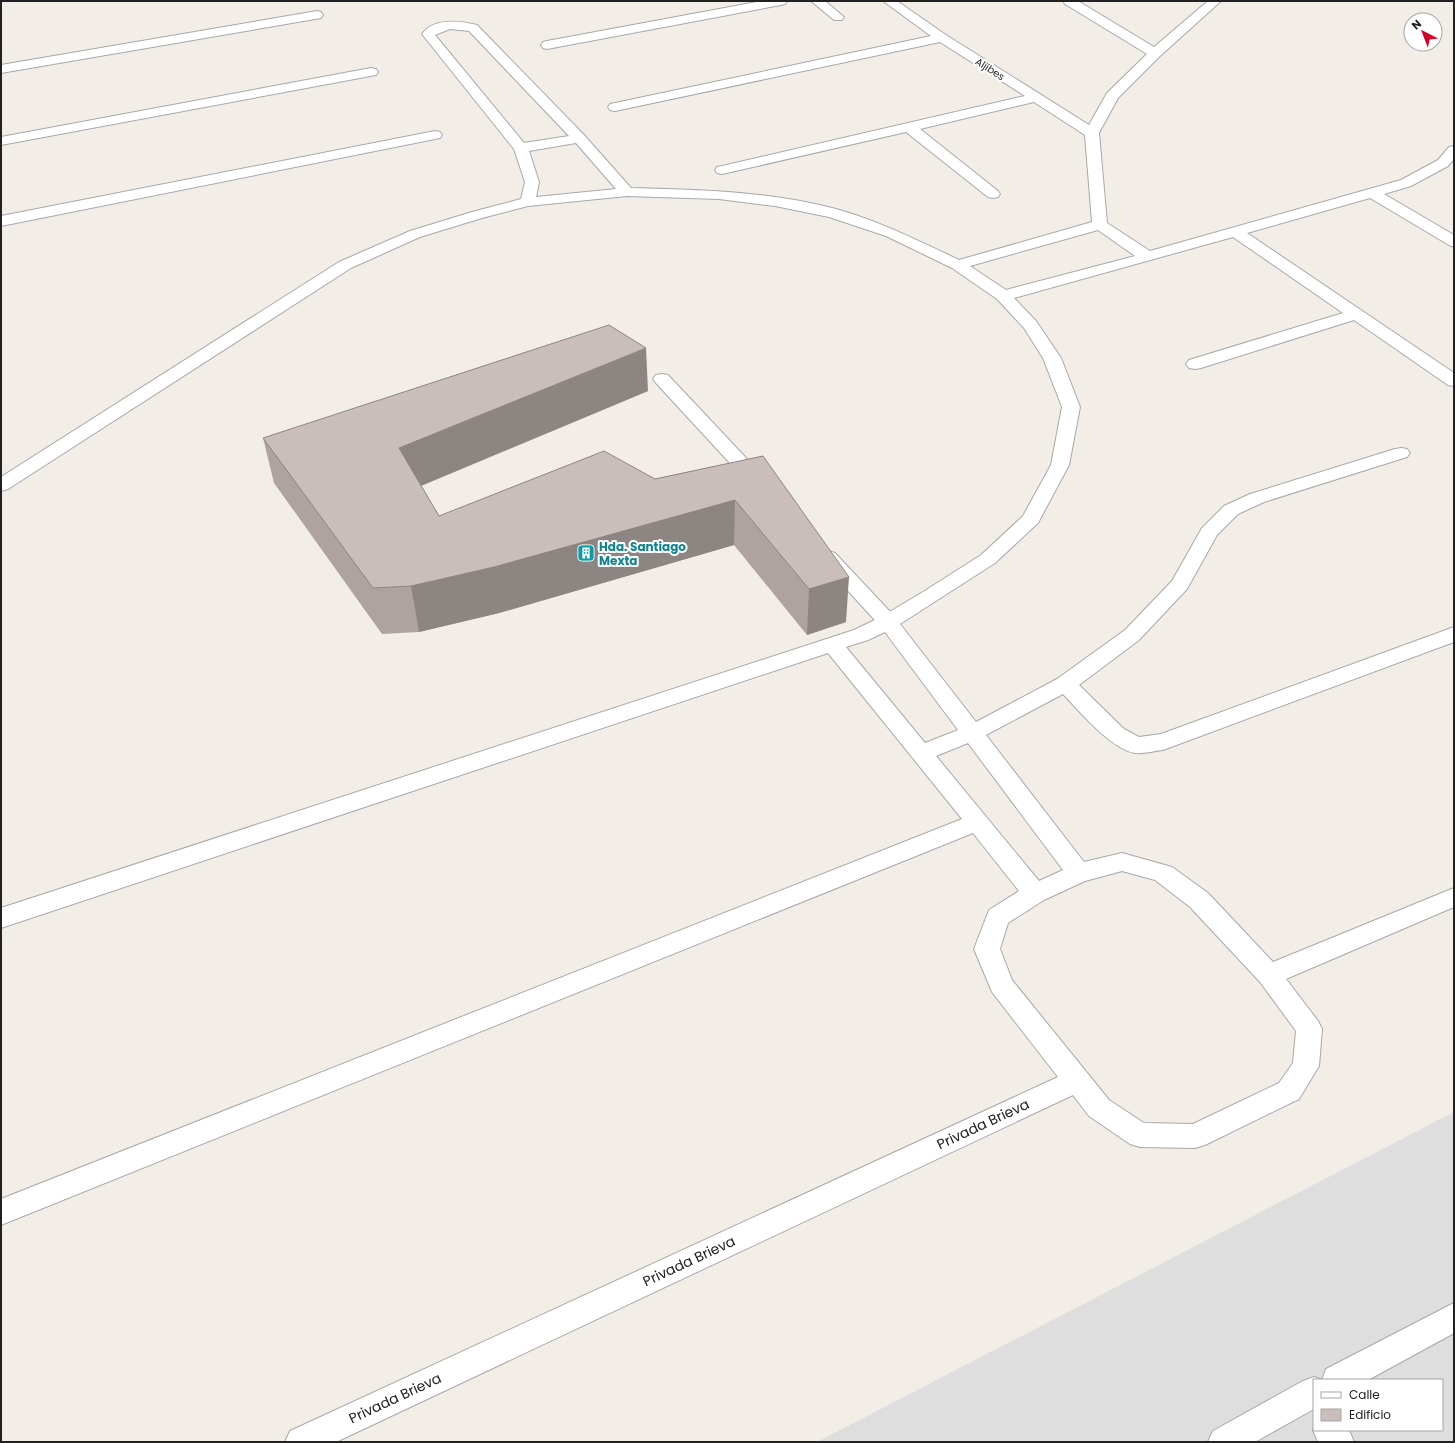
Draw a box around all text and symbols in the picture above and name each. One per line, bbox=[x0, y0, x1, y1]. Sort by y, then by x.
north arrow bbox=[1403, 12, 1443, 52]
text: N bbox=[1408, 16, 1425, 33]
street label: Aljibes bbox=[972, 54, 1008, 84]
place label: Hda. Santiago Mexta bbox=[599, 538, 686, 569]
building icon: Hda. Santiago Mexta bbox=[576, 543, 596, 563]
street label: Privada Brieva bbox=[933, 1094, 1033, 1154]
street label: Privada Brieva bbox=[639, 1231, 739, 1291]
street label: Privada Brieva bbox=[345, 1368, 445, 1428]
legend bbox=[1313, 1379, 1443, 1431]
text: Calle bbox=[1349, 1386, 1380, 1403]
text: Edificio bbox=[1349, 1406, 1391, 1423]

